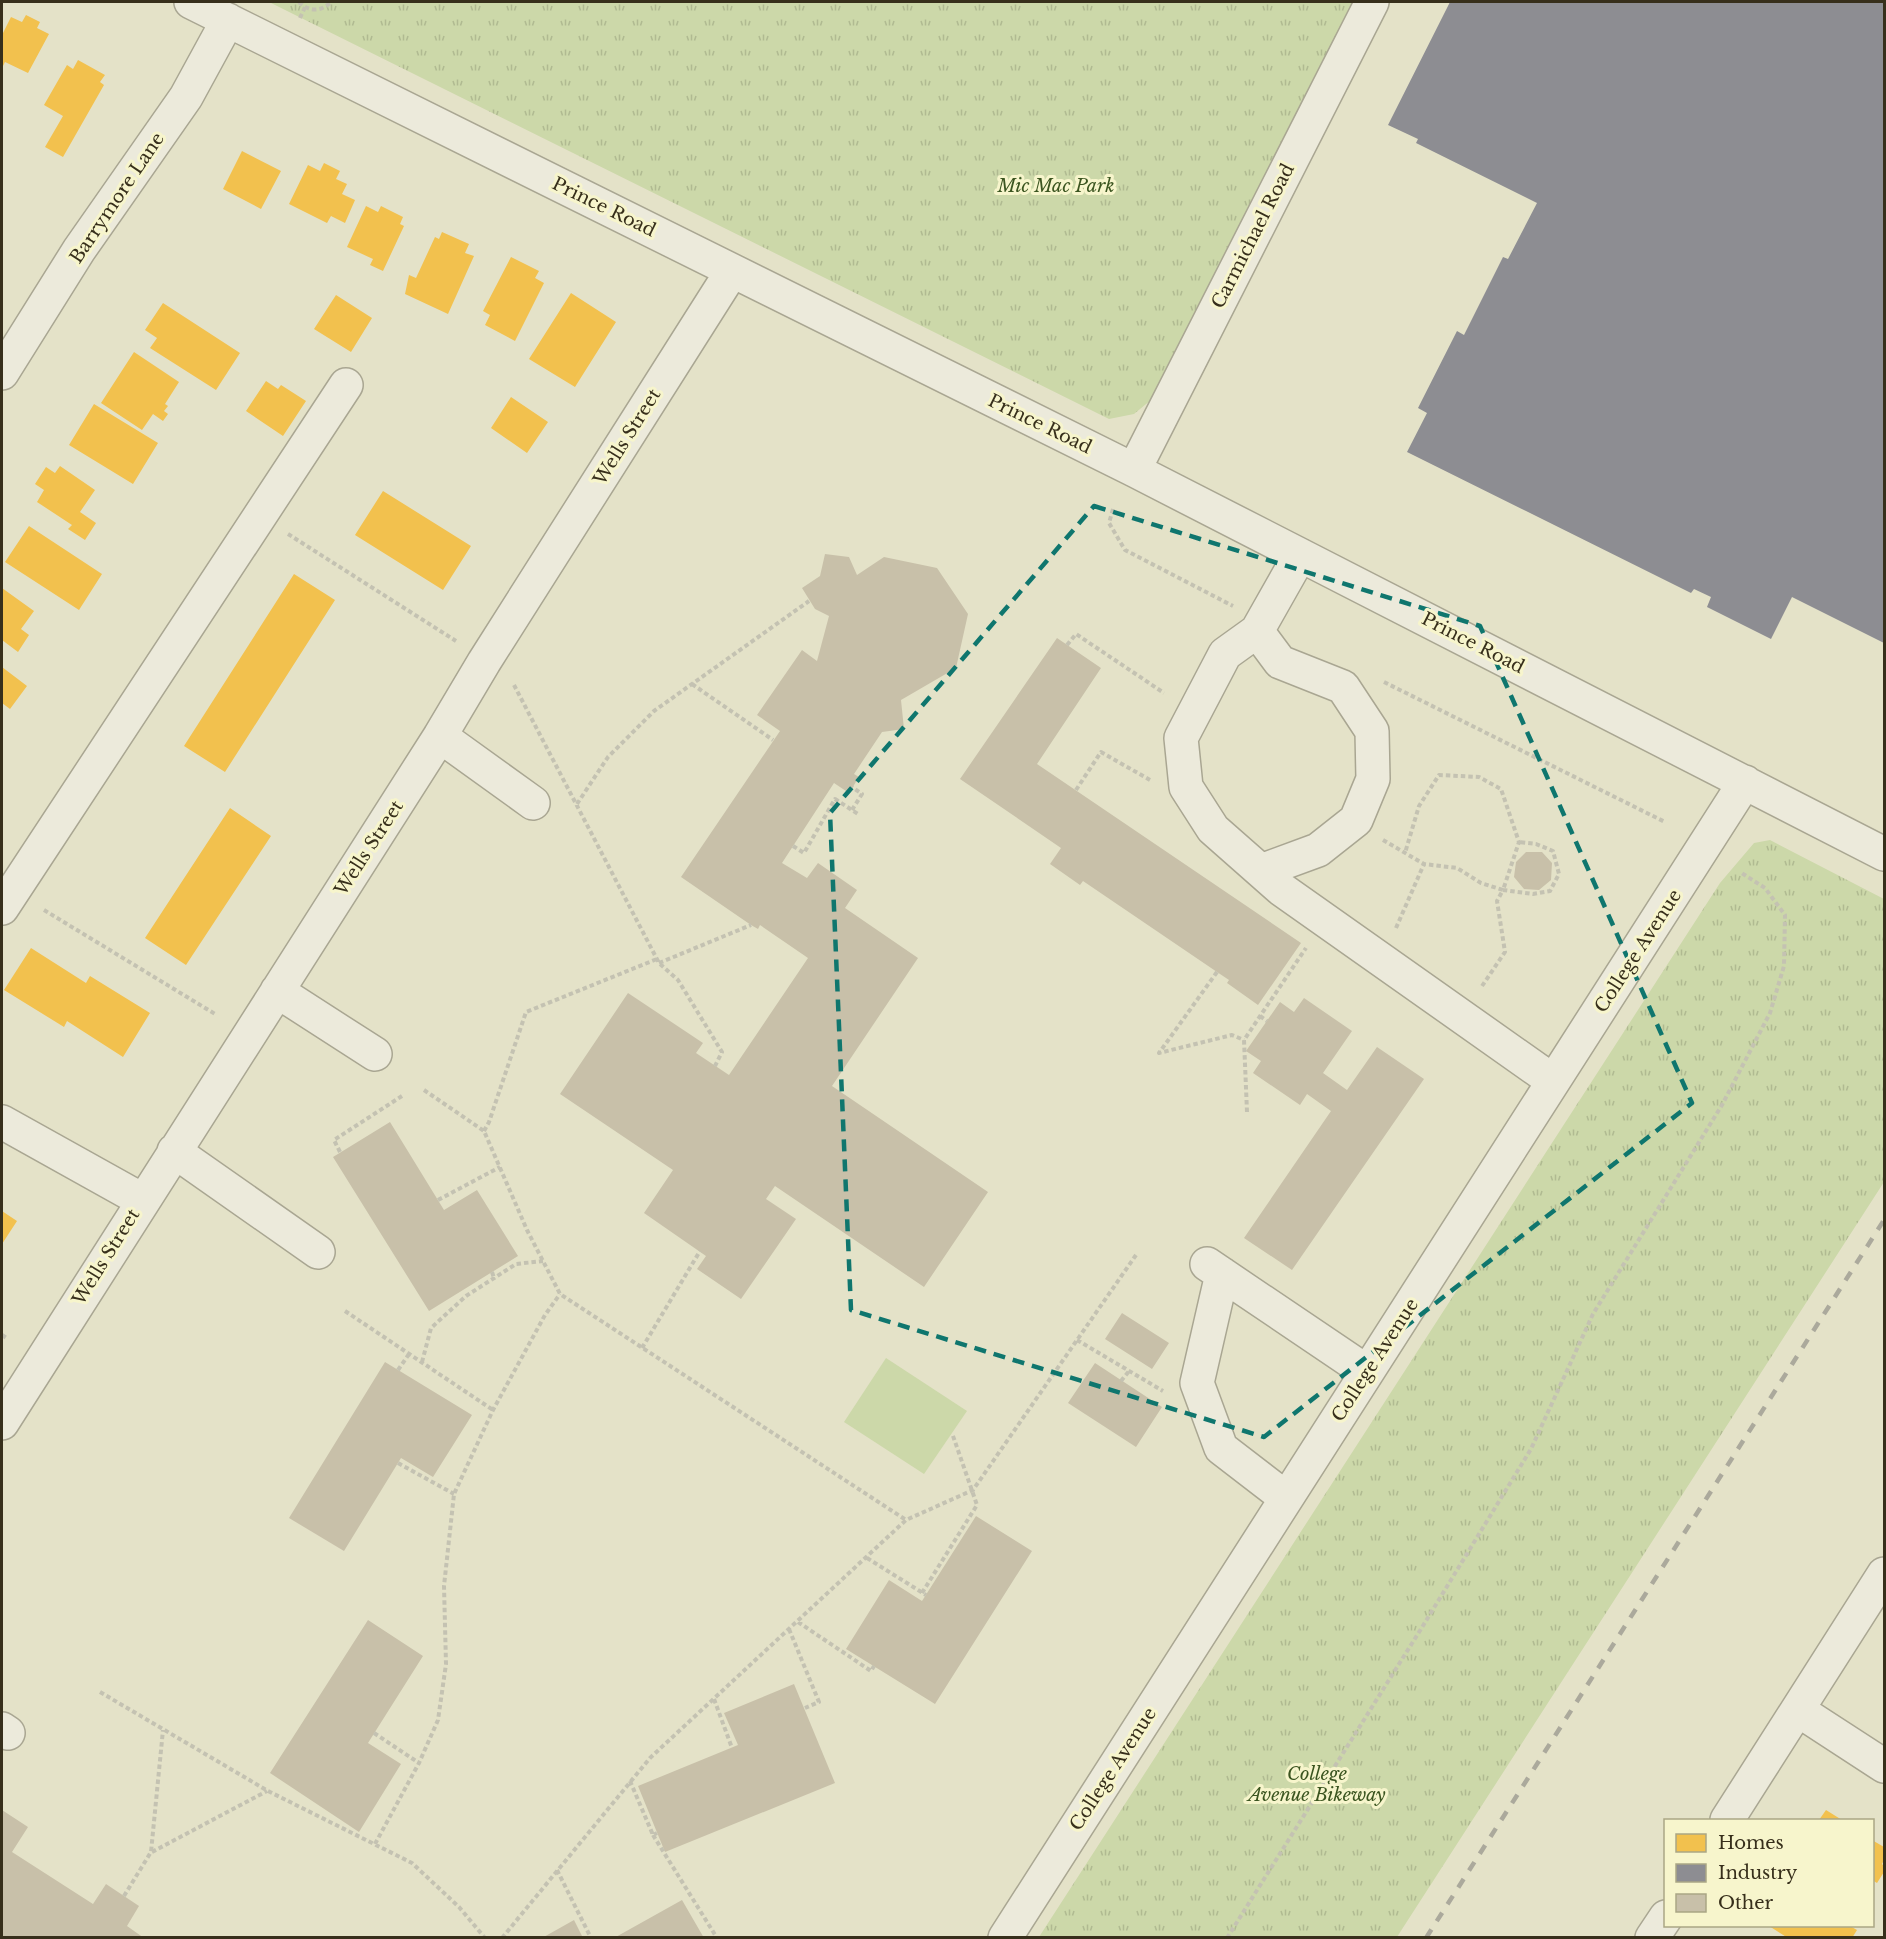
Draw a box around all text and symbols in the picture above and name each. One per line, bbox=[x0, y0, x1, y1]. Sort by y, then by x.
street label: Barrymore Lane bbox=[65, 128, 169, 268]
street label: Carmichael Road bbox=[1207, 160, 1299, 312]
street label: Prince Road bbox=[549, 172, 659, 242]
park label: Mic Mac Park bbox=[996, 175, 1115, 197]
street label: Wells Street bbox=[588, 385, 665, 490]
street label: Prince Road bbox=[985, 389, 1095, 459]
street label: Prince Road bbox=[1418, 608, 1528, 678]
street label: Wells Street bbox=[329, 796, 408, 901]
street label: College Avenue bbox=[1590, 885, 1686, 1017]
street label: Wells Street bbox=[67, 1205, 144, 1310]
street label: College Avenue bbox=[1327, 1294, 1423, 1426]
street label: College Avenue bbox=[1065, 1703, 1161, 1835]
park label: College Avenue Bikeway bbox=[1246, 1763, 1386, 1806]
legend bbox=[1664, 1819, 1874, 1927]
text: Homes bbox=[1718, 1832, 1784, 1854]
text: Industry bbox=[1718, 1862, 1798, 1884]
text: Other bbox=[1718, 1892, 1774, 1914]

